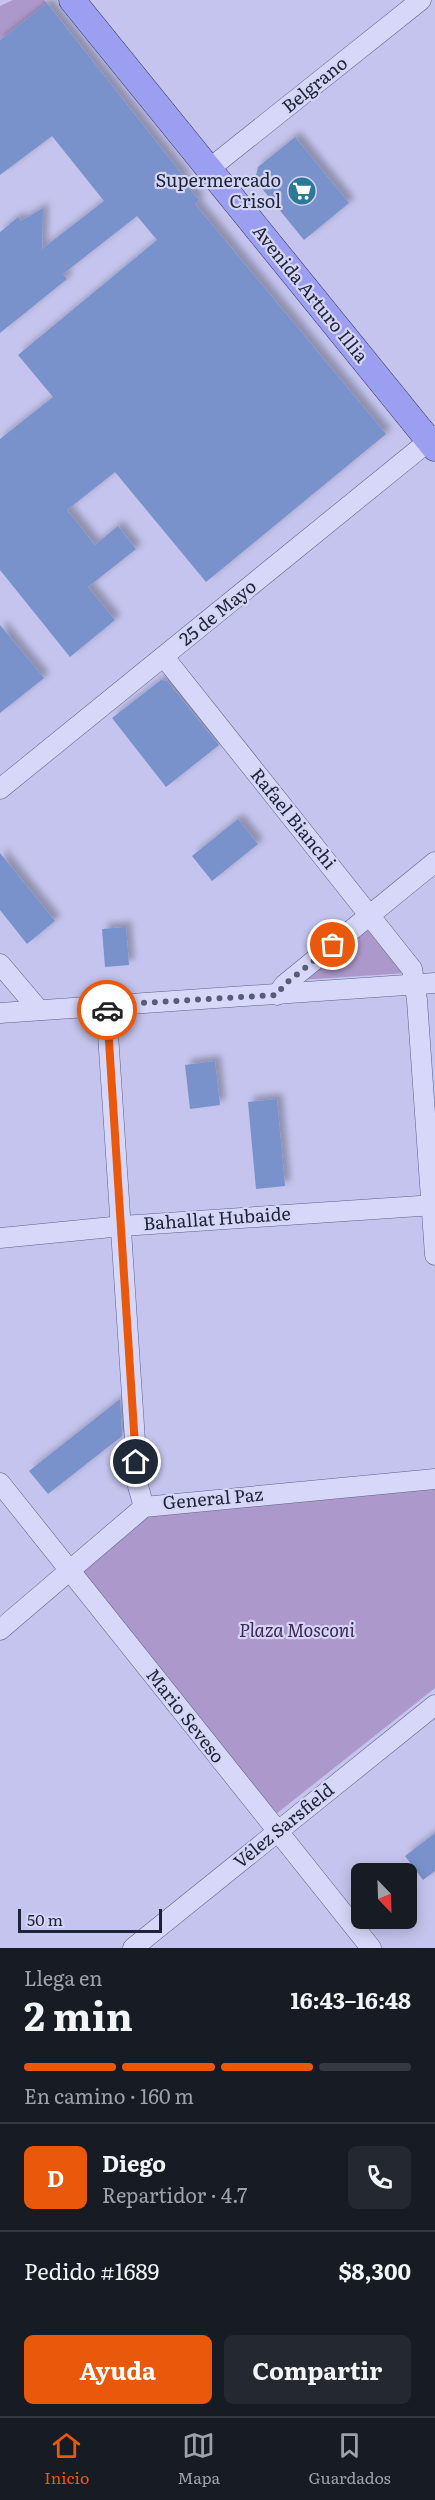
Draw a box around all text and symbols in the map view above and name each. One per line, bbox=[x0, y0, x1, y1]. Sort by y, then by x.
street label: Belgrano bbox=[275, 49, 353, 119]
place label: Supermercado Crisol bbox=[155, 166, 281, 214]
supermarket icon: Supermercado Crisol bbox=[286, 175, 318, 207]
street label: Avenida Arturo Illia bbox=[247, 218, 376, 368]
street label: 25 de Mayo bbox=[173, 572, 262, 651]
street label: Rafael Bianchi bbox=[245, 762, 344, 875]
pin bbox=[307, 919, 358, 970]
icon: bag bbox=[316, 928, 349, 961]
courier bbox=[77, 980, 137, 1040]
icon: car bbox=[91, 994, 124, 1027]
street label: Bahallat Hubaide bbox=[142, 1199, 292, 1236]
pin bbox=[110, 1436, 161, 1487]
icon: home bbox=[119, 1445, 152, 1478]
street label: General Paz bbox=[161, 1480, 264, 1515]
park label: Plaza Mosconi bbox=[239, 1616, 356, 1643]
street label: Mario Seveso bbox=[141, 1662, 232, 1768]
street label: Vélez Sarsfield bbox=[227, 1776, 339, 1874]
north arrow bbox=[351, 1863, 417, 1929]
map controls bbox=[351, 1863, 417, 1929]
scale bar bbox=[18, 1906, 162, 1934]
text: 50 m bbox=[27, 1907, 63, 1931]
text: Llega en bbox=[24, 1962, 102, 1992]
text: 16:43–16:48 bbox=[291, 1983, 411, 2016]
text: 2 min bbox=[24, 1985, 133, 2043]
text: En camino · 160 m bbox=[24, 2080, 194, 2110]
text: Diego bbox=[102, 2146, 166, 2179]
button: phone bbox=[348, 2146, 411, 2209]
text: D bbox=[47, 2161, 64, 2194]
text: Repartidor · 4.7 bbox=[102, 2179, 248, 2209]
text: Pedido #1689 bbox=[24, 2254, 159, 2287]
text: $8,300 bbox=[338, 2254, 411, 2287]
button: Ayuda bbox=[24, 2335, 212, 2404]
button: Compartir bbox=[224, 2335, 411, 2404]
tab: Inicio bbox=[44, 2429, 89, 2489]
tab: Mapa bbox=[178, 2429, 220, 2489]
tab: Guardados bbox=[308, 2429, 391, 2489]

